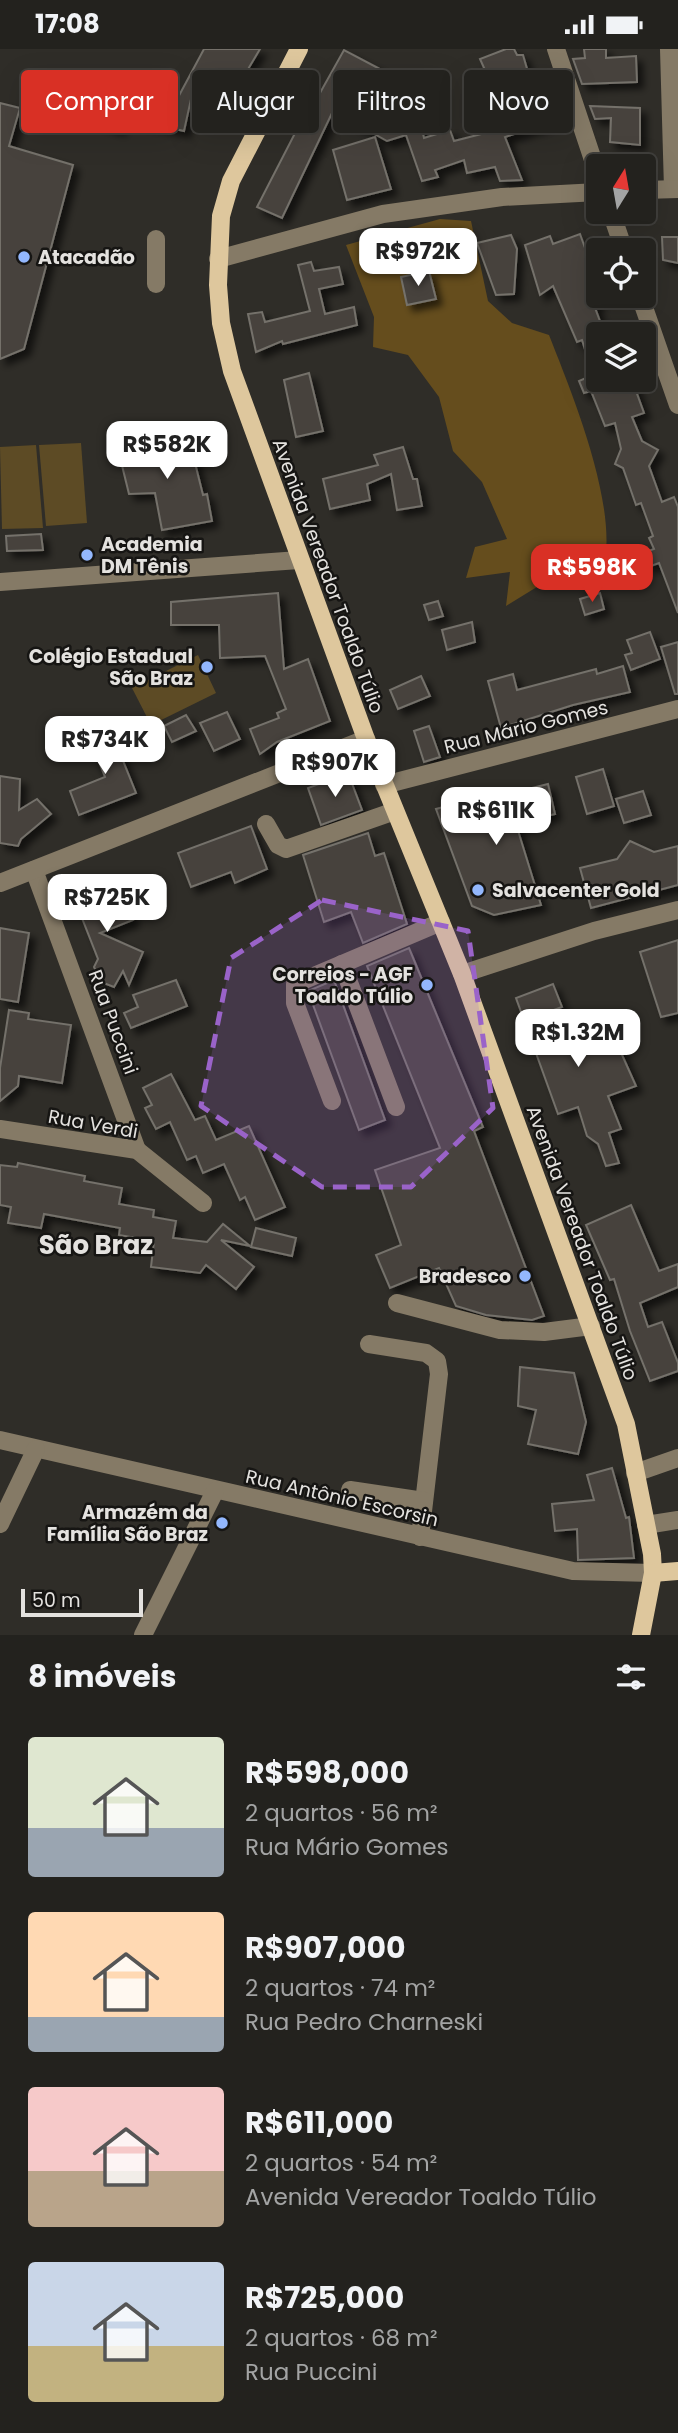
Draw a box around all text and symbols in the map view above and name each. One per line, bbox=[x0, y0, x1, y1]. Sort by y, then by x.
text: 17:08 bbox=[35, 6, 100, 42]
chip: Comprar bbox=[21, 70, 178, 133]
chip: Alugar bbox=[192, 70, 319, 133]
chip: Filtros bbox=[333, 70, 450, 133]
chip: Novo bbox=[464, 70, 573, 133]
north arrow bbox=[586, 154, 656, 224]
map controls bbox=[586, 154, 656, 392]
pin: R$972K bbox=[361, 229, 475, 288]
text: R$972K bbox=[375, 235, 461, 267]
button: locate bbox=[586, 238, 656, 308]
place label: Atacadão bbox=[38, 244, 135, 271]
marker: Atacadão bbox=[16, 249, 32, 265]
button: layers bbox=[586, 322, 656, 392]
pin: R$582K bbox=[110, 421, 224, 481]
text: R$582K bbox=[122, 428, 212, 460]
street label: Avenida Vereador Toaldo Túlio bbox=[266, 435, 390, 717]
place label: Academia DM Tênis bbox=[101, 531, 203, 580]
pin: R$598K bbox=[535, 545, 649, 604]
marker: Academia DM Tênis bbox=[79, 547, 95, 563]
text: R$598K bbox=[547, 551, 637, 583]
place label: Colégio Estadual São Braz bbox=[29, 643, 193, 692]
marker: Colégio Estadual São Braz bbox=[199, 659, 215, 675]
street label: Rua Mário Gomes bbox=[441, 694, 611, 760]
pin: R$734K bbox=[48, 717, 162, 776]
text: R$734K bbox=[61, 723, 149, 755]
pin: R$907K bbox=[278, 739, 392, 799]
text: R$907K bbox=[291, 746, 379, 778]
pin: R$611K bbox=[439, 787, 553, 847]
text: R$611K bbox=[457, 794, 535, 826]
pin: R$725K bbox=[50, 875, 164, 934]
place label: Salvacenter Gold bbox=[492, 877, 660, 904]
text: R$725K bbox=[64, 881, 150, 913]
marker: Salvacenter Gold bbox=[470, 882, 486, 898]
place label: Correios - AGF Toaldo Túlio bbox=[272, 961, 413, 1010]
street label: Rua Puccini bbox=[82, 966, 144, 1078]
marker: Correios - AGF Toaldo Túlio bbox=[419, 977, 435, 993]
pin: R$1.32M bbox=[513, 1009, 643, 1069]
text: R$1.32M bbox=[531, 1016, 625, 1048]
street label: Avenida Vereador Toaldo Túlio bbox=[520, 1102, 644, 1384]
street label: Rua Verdi bbox=[46, 1103, 140, 1145]
district label: São Braz bbox=[39, 1227, 153, 1263]
place label: Bradesco bbox=[419, 1263, 511, 1290]
marker: Bradesco bbox=[517, 1268, 533, 1284]
street label: Rua Antônio Escorsin bbox=[243, 1463, 441, 1533]
place label: Armazém da Família São Braz bbox=[47, 1499, 208, 1548]
marker: Armazém da Família São Braz bbox=[214, 1515, 230, 1531]
scale bar bbox=[21, 1586, 144, 1618]
text: 50 m bbox=[32, 1587, 81, 1614]
text: 8 imóveis bbox=[28, 1655, 176, 1698]
icon: filters bbox=[612, 1658, 650, 1696]
text: R$598,000 bbox=[245, 1751, 409, 1794]
icon: home bbox=[84, 1765, 168, 1849]
text: 2 quartos · 56 m² bbox=[245, 1797, 438, 1829]
text: Rua Mário Gomes bbox=[245, 1831, 448, 1863]
text: R$907,000 bbox=[245, 1926, 406, 1969]
icon: home bbox=[84, 1940, 168, 2024]
text: 2 quartos · 74 m² bbox=[245, 1972, 435, 2004]
text: Rua Pedro Charneski bbox=[245, 2006, 483, 2038]
text: R$611,000 bbox=[245, 2101, 393, 2144]
icon: home bbox=[84, 2115, 168, 2199]
text: 2 quartos · 54 m² bbox=[245, 2147, 437, 2179]
text: Avenida Vereador Toaldo Túlio bbox=[245, 2181, 596, 2213]
text: R$725,000 bbox=[245, 2276, 404, 2319]
icon: home bbox=[84, 2290, 168, 2374]
text: 2 quartos · 68 m² bbox=[245, 2322, 438, 2354]
text: Rua Puccini bbox=[245, 2356, 377, 2388]

